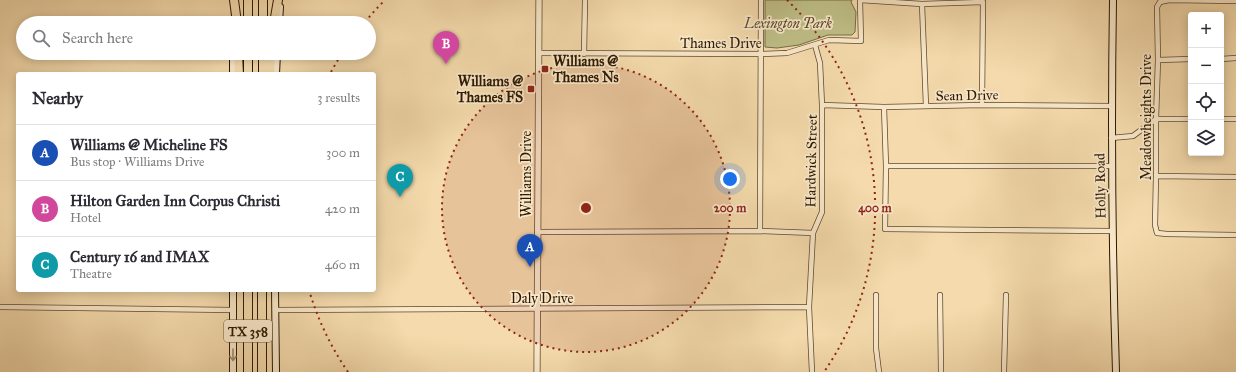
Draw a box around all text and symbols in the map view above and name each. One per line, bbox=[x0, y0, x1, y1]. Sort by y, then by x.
map controls bbox=[1188, 12, 1224, 156]
button: + bbox=[1188, 12, 1224, 48]
park label: Lexington Park bbox=[743, 15, 833, 32]
search box bbox=[16, 16, 376, 60]
icon: search bbox=[30, 27, 52, 49]
text: Search here bbox=[62, 29, 133, 47]
pin: B bbox=[433, 31, 459, 64]
street label: Thames Drive bbox=[680, 35, 762, 52]
button: − bbox=[1188, 48, 1224, 84]
place label: Williams @ Thames Ns bbox=[552, 53, 619, 86]
street label: Meadowheights Drive bbox=[1138, 54, 1155, 180]
marker: Williams @ Thames Ns bbox=[540, 64, 550, 74]
place label: Williams @ Thames FS bbox=[456, 73, 523, 106]
marker: Williams @ Thames FS bbox=[526, 84, 536, 94]
button: locate bbox=[1188, 84, 1224, 120]
street label: Sean Drive bbox=[935, 86, 999, 105]
text: Nearby bbox=[32, 88, 83, 109]
text: 3 results bbox=[317, 90, 360, 106]
street label: Hardwick Street bbox=[802, 114, 821, 208]
button: layers bbox=[1188, 120, 1224, 156]
street label: Williams Drive bbox=[518, 130, 535, 217]
text: Williams @ Micheline FS bbox=[70, 136, 228, 154]
text: A bbox=[41, 145, 49, 161]
text: 300 m bbox=[326, 145, 360, 161]
street label: Holly Road bbox=[1091, 153, 1110, 219]
text: Bus stop · Williams Drive bbox=[70, 154, 205, 170]
pin: C bbox=[387, 164, 413, 197]
your location bbox=[720, 169, 740, 189]
text: Hilton Garden Inn Corpus Christi bbox=[70, 192, 280, 210]
text: B bbox=[41, 201, 49, 217]
text: 420 m bbox=[325, 201, 360, 217]
centre of rings bbox=[579, 201, 593, 215]
text: 200 m bbox=[714, 201, 747, 215]
text: 400 m bbox=[858, 201, 893, 216]
text: Hotel bbox=[70, 210, 101, 226]
pin: A bbox=[517, 234, 543, 267]
text: Century 16 and IMAX bbox=[70, 248, 209, 266]
text: C bbox=[41, 257, 49, 273]
text: 460 m bbox=[325, 257, 360, 273]
text: Theatre bbox=[70, 266, 112, 282]
street label: Daly Drive bbox=[511, 290, 573, 307]
road number: TX 358 bbox=[224, 320, 272, 342]
one-way arrow bbox=[229, 348, 237, 361]

